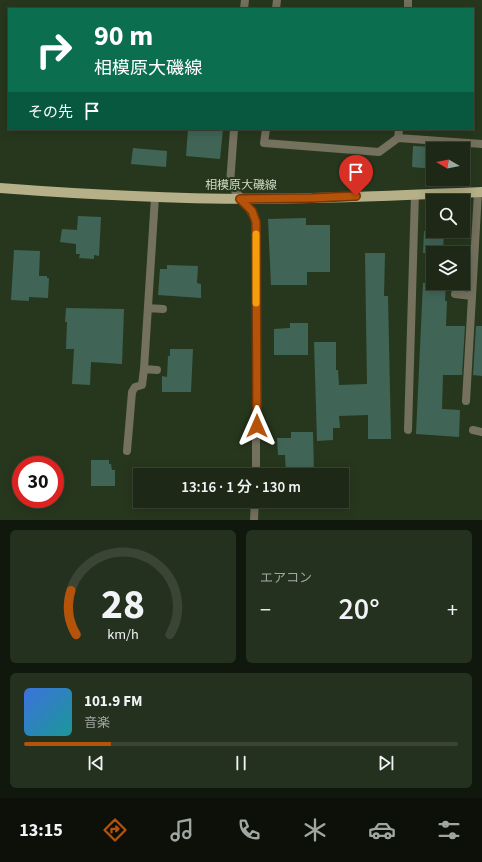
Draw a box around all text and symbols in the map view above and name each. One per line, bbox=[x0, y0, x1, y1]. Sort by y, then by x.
text: 90 m bbox=[94, 16, 153, 56]
icon: right bbox=[28, 24, 80, 76]
text: 相模原大磯線 bbox=[94, 56, 202, 81]
icon: arrive bbox=[81, 100, 103, 122]
text: その先 bbox=[28, 102, 73, 123]
north arrow bbox=[426, 142, 470, 186]
map controls bbox=[426, 142, 470, 290]
pin bbox=[339, 155, 373, 196]
icon: arrive bbox=[345, 161, 367, 183]
street label: 相模原大磯線 bbox=[205, 177, 277, 194]
button: search bbox=[426, 194, 470, 238]
button: layers bbox=[426, 246, 470, 290]
position arrow bbox=[236, 405, 278, 447]
speed limit sign: 30 bbox=[12, 456, 64, 508]
text: 13:16 · 1 分 · 130 m bbox=[181, 477, 301, 498]
text: エアコン bbox=[260, 569, 312, 587]
text: 28 bbox=[101, 574, 145, 634]
text: 20° bbox=[338, 588, 380, 631]
text: − bbox=[260, 594, 271, 626]
text: + bbox=[447, 594, 458, 626]
text: km/h bbox=[107, 623, 139, 644]
text: 101.9 FM bbox=[84, 691, 142, 712]
text: 音楽 bbox=[84, 714, 110, 732]
icon: previous bbox=[85, 752, 107, 774]
icon: pause bbox=[230, 752, 252, 774]
icon: next bbox=[375, 752, 397, 774]
icon: directions bbox=[101, 816, 129, 844]
icon: music bbox=[168, 816, 196, 844]
icon: phone bbox=[235, 816, 263, 844]
icon: climate bbox=[301, 816, 329, 844]
icon: car bbox=[368, 816, 396, 844]
icon: filters bbox=[435, 816, 463, 844]
text: 13:15 bbox=[19, 818, 63, 843]

